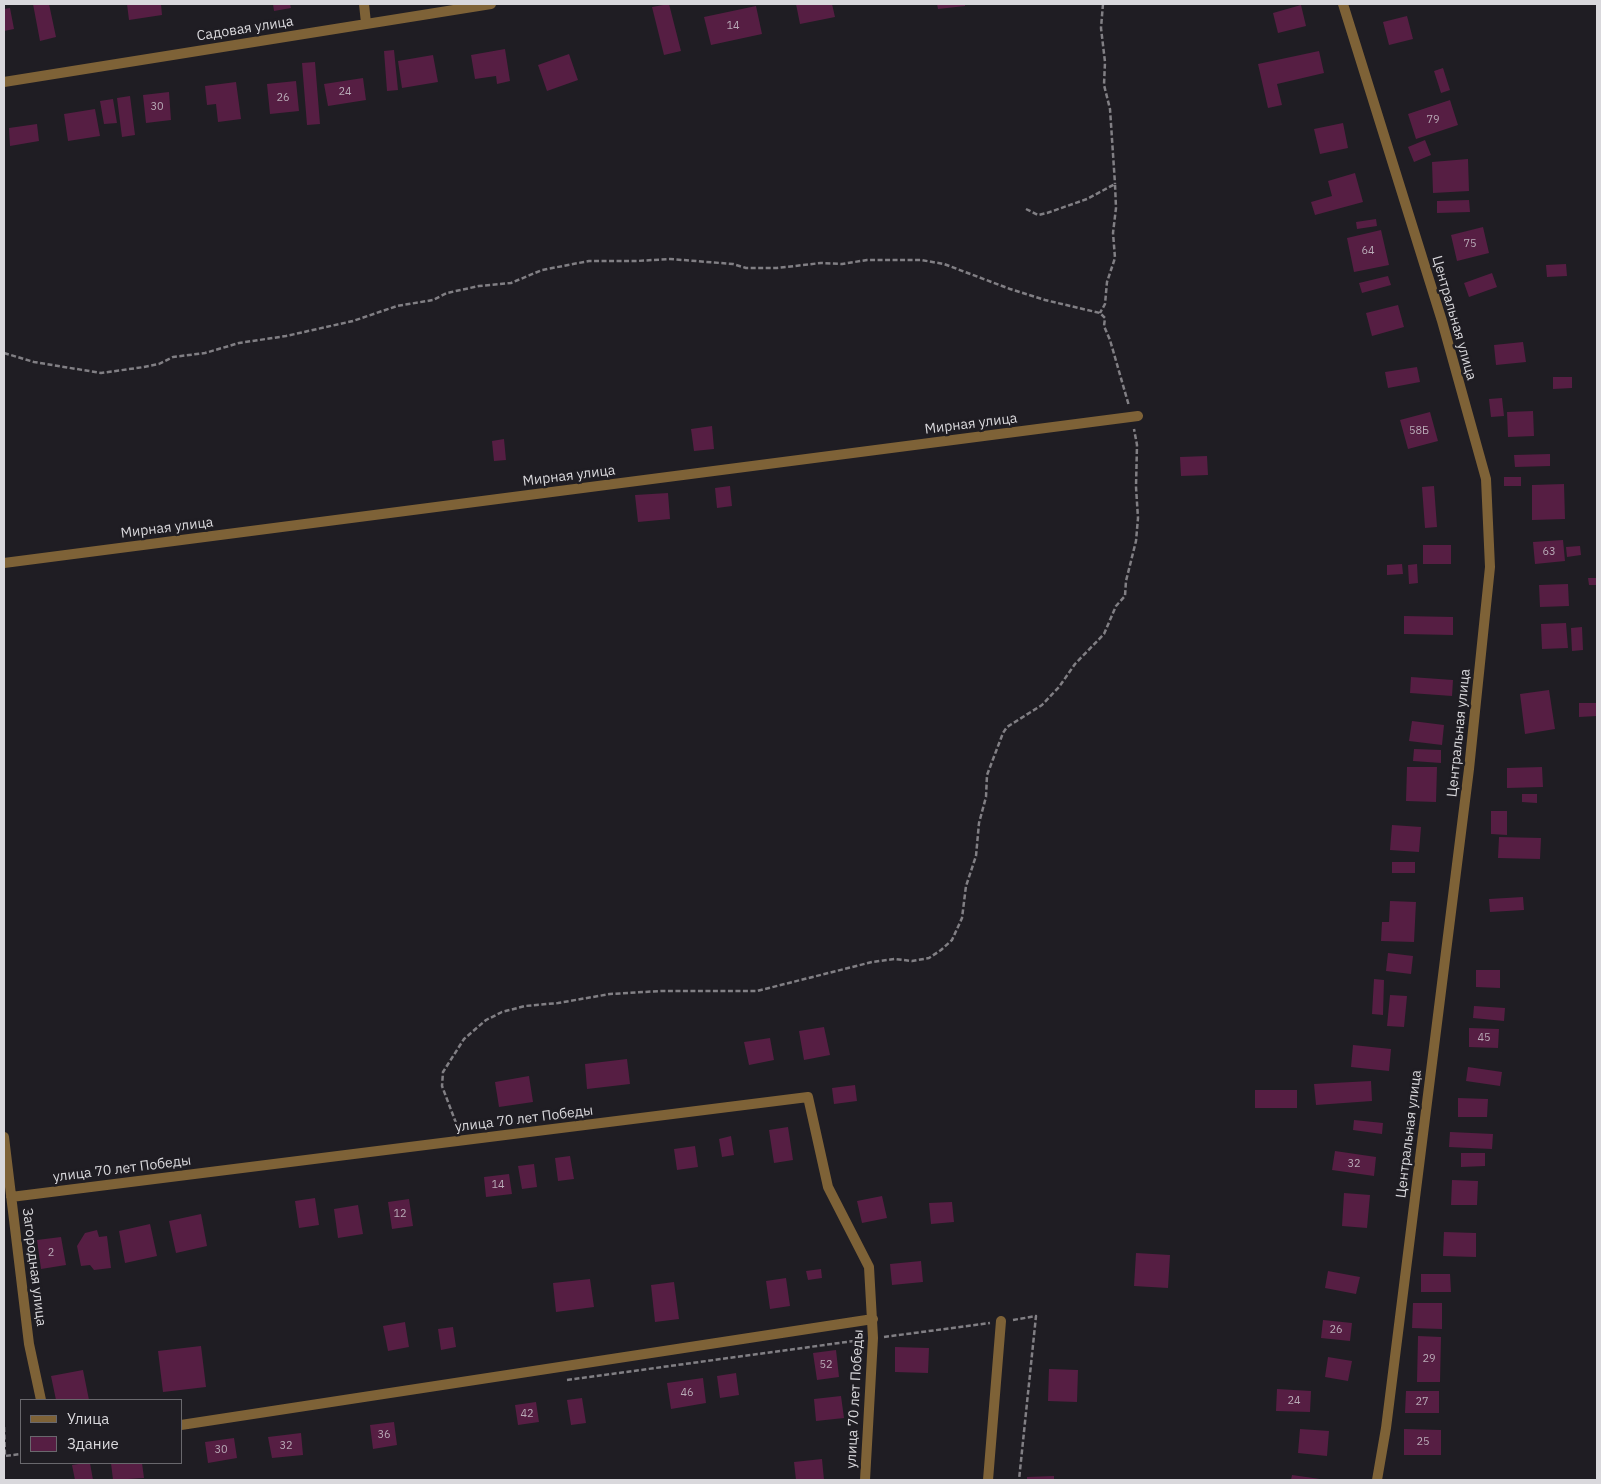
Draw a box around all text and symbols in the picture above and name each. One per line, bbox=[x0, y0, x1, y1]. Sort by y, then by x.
street label: Садовая улица bbox=[196, 13, 294, 45]
house number: 14 bbox=[726, 19, 740, 33]
house number: 24 bbox=[338, 85, 352, 99]
house number: 26 bbox=[276, 91, 290, 105]
house number: 30 bbox=[150, 100, 164, 114]
house number: 79 bbox=[1426, 113, 1440, 127]
house number: 75 bbox=[1463, 237, 1477, 251]
house number: 64 bbox=[1361, 244, 1375, 258]
street label: Центральная улица bbox=[1428, 254, 1480, 382]
street label: Мирная улица bbox=[924, 410, 1018, 438]
house number: 58Б bbox=[1409, 424, 1429, 438]
street label: Мирная улица bbox=[522, 462, 616, 490]
street label: Мирная улица bbox=[120, 514, 214, 542]
house number: 63 bbox=[1542, 545, 1556, 559]
street label: Центральная улица bbox=[1444, 668, 1474, 798]
house number: 45 bbox=[1477, 1031, 1491, 1045]
street label: Центральная улица bbox=[1393, 1069, 1425, 1199]
street label: улица 70 лет Победы bbox=[454, 1102, 594, 1136]
street label: улица 70 лет Победы bbox=[52, 1152, 192, 1186]
house number: 32 bbox=[1347, 1157, 1361, 1171]
house number: 14 bbox=[491, 1178, 505, 1192]
street label: Загородная улица bbox=[18, 1207, 50, 1327]
house number: 12 bbox=[393, 1207, 407, 1221]
house number: 2 bbox=[48, 1246, 54, 1260]
house number: 26 bbox=[1329, 1323, 1343, 1337]
street label: улица 70 лет Победы bbox=[843, 1329, 867, 1469]
house number: 29 bbox=[1422, 1352, 1436, 1366]
house number: 52 bbox=[819, 1358, 833, 1372]
house number: 46 bbox=[680, 1386, 694, 1400]
house number: 24 bbox=[1287, 1394, 1301, 1408]
house number: 27 bbox=[1415, 1395, 1429, 1409]
legend bbox=[20, 1399, 182, 1464]
house number: 42 bbox=[520, 1407, 534, 1421]
text: Улица bbox=[67, 1409, 109, 1428]
house number: 36 bbox=[377, 1428, 391, 1442]
text: Здание bbox=[67, 1434, 119, 1453]
house number: 25 bbox=[1416, 1435, 1430, 1449]
house number: 32 bbox=[279, 1439, 293, 1453]
house number: 30 bbox=[214, 1443, 228, 1457]

